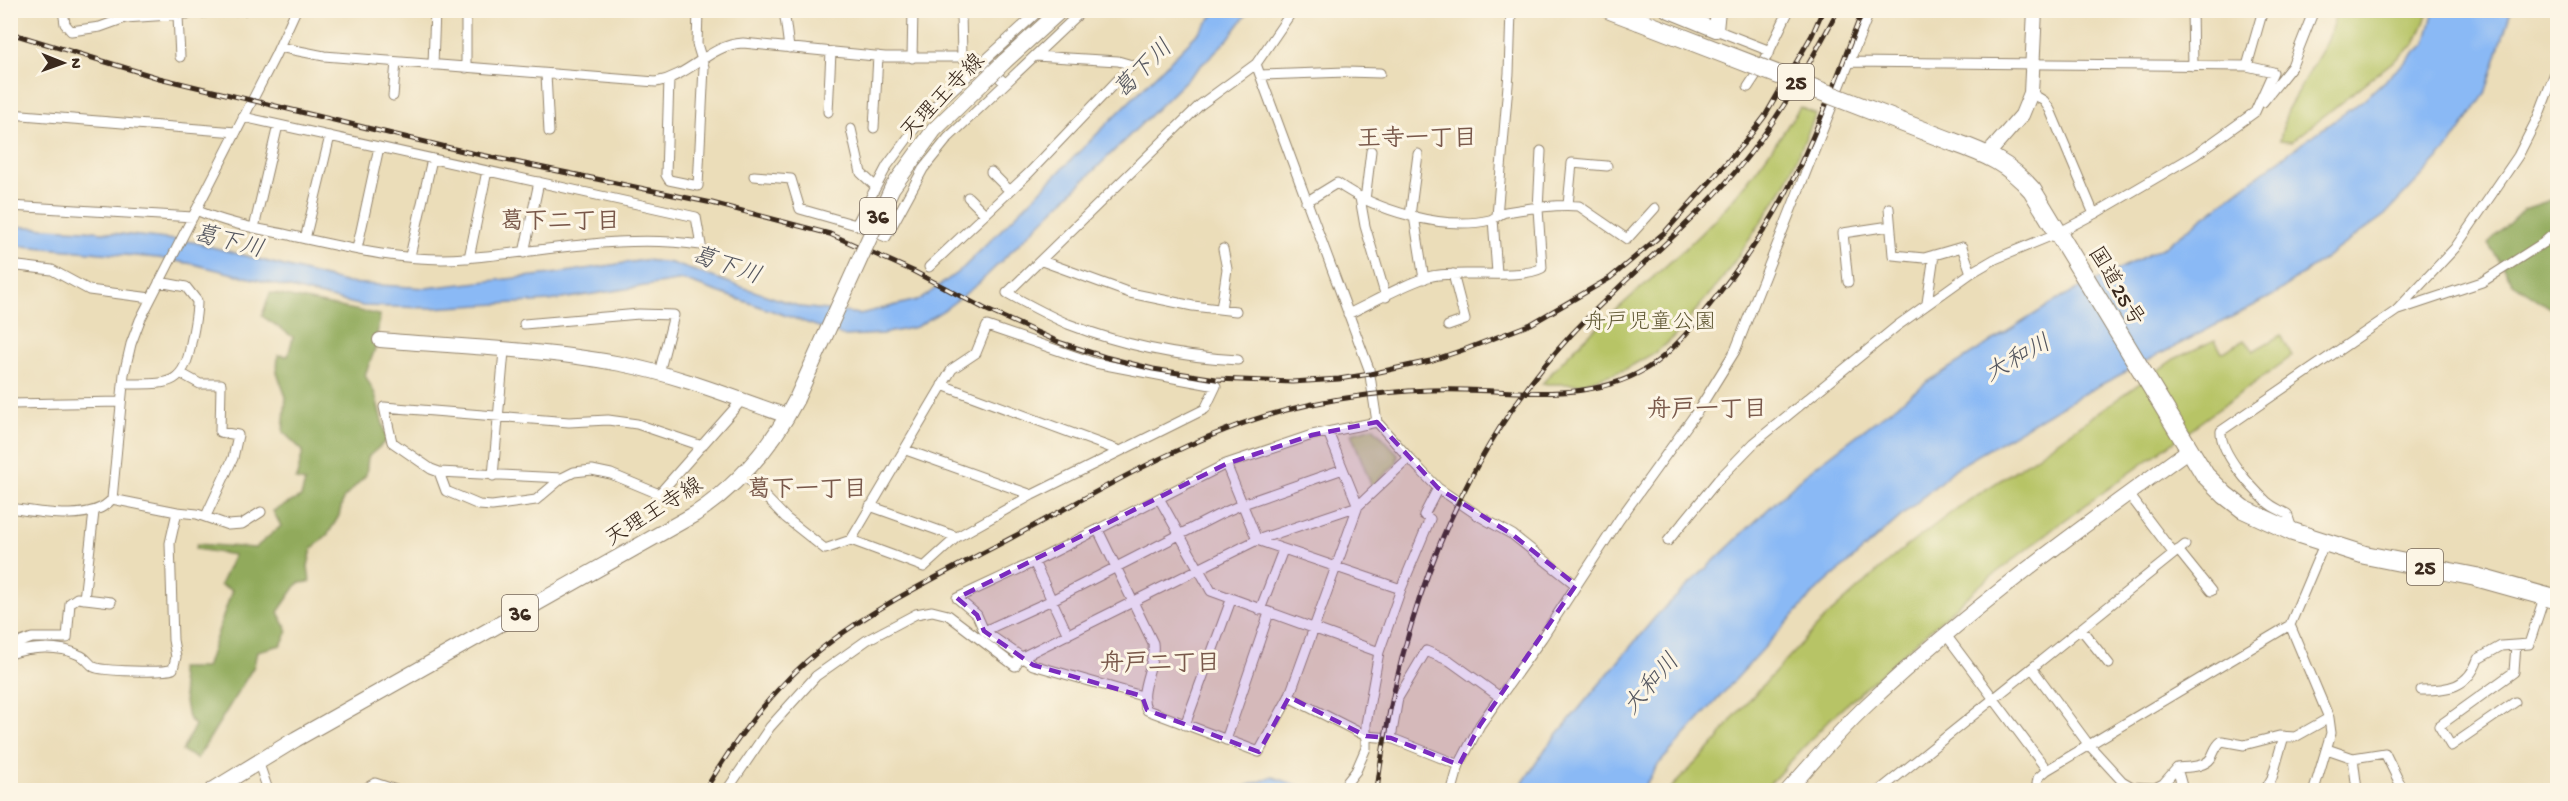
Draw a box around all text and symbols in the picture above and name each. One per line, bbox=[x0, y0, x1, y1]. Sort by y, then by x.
north arrow bbox=[33, 33, 93, 93]
water label: 葛下川 bbox=[1108, 34, 1180, 106]
street label: 天理王寺線 bbox=[896, 48, 991, 146]
text: N bbox=[65, 58, 84, 69]
road number: 25 bbox=[1778, 64, 1814, 100]
district label: 王寺一丁目 bbox=[1357, 125, 1477, 155]
road number: 36 bbox=[860, 198, 896, 234]
district label: 葛下二丁目 bbox=[500, 208, 620, 238]
water label: 葛下川 bbox=[190, 220, 267, 266]
water label: 葛下川 bbox=[687, 241, 765, 293]
street label: 国道25号 bbox=[2081, 242, 2149, 332]
park label: 舟戸児童公園 bbox=[1584, 310, 1716, 337]
water label: 大和川 bbox=[1980, 330, 2057, 390]
district label: 舟戸一丁目 bbox=[1647, 395, 1767, 426]
street label: 天理王寺線 bbox=[601, 472, 709, 554]
district label: 葛下一丁目 bbox=[747, 476, 867, 506]
road number: 25 bbox=[2407, 549, 2443, 585]
road number: 36 bbox=[502, 595, 538, 631]
district label: 舟戸二丁目 bbox=[1100, 649, 1220, 680]
water label: 大和川 bbox=[1618, 649, 1687, 722]

